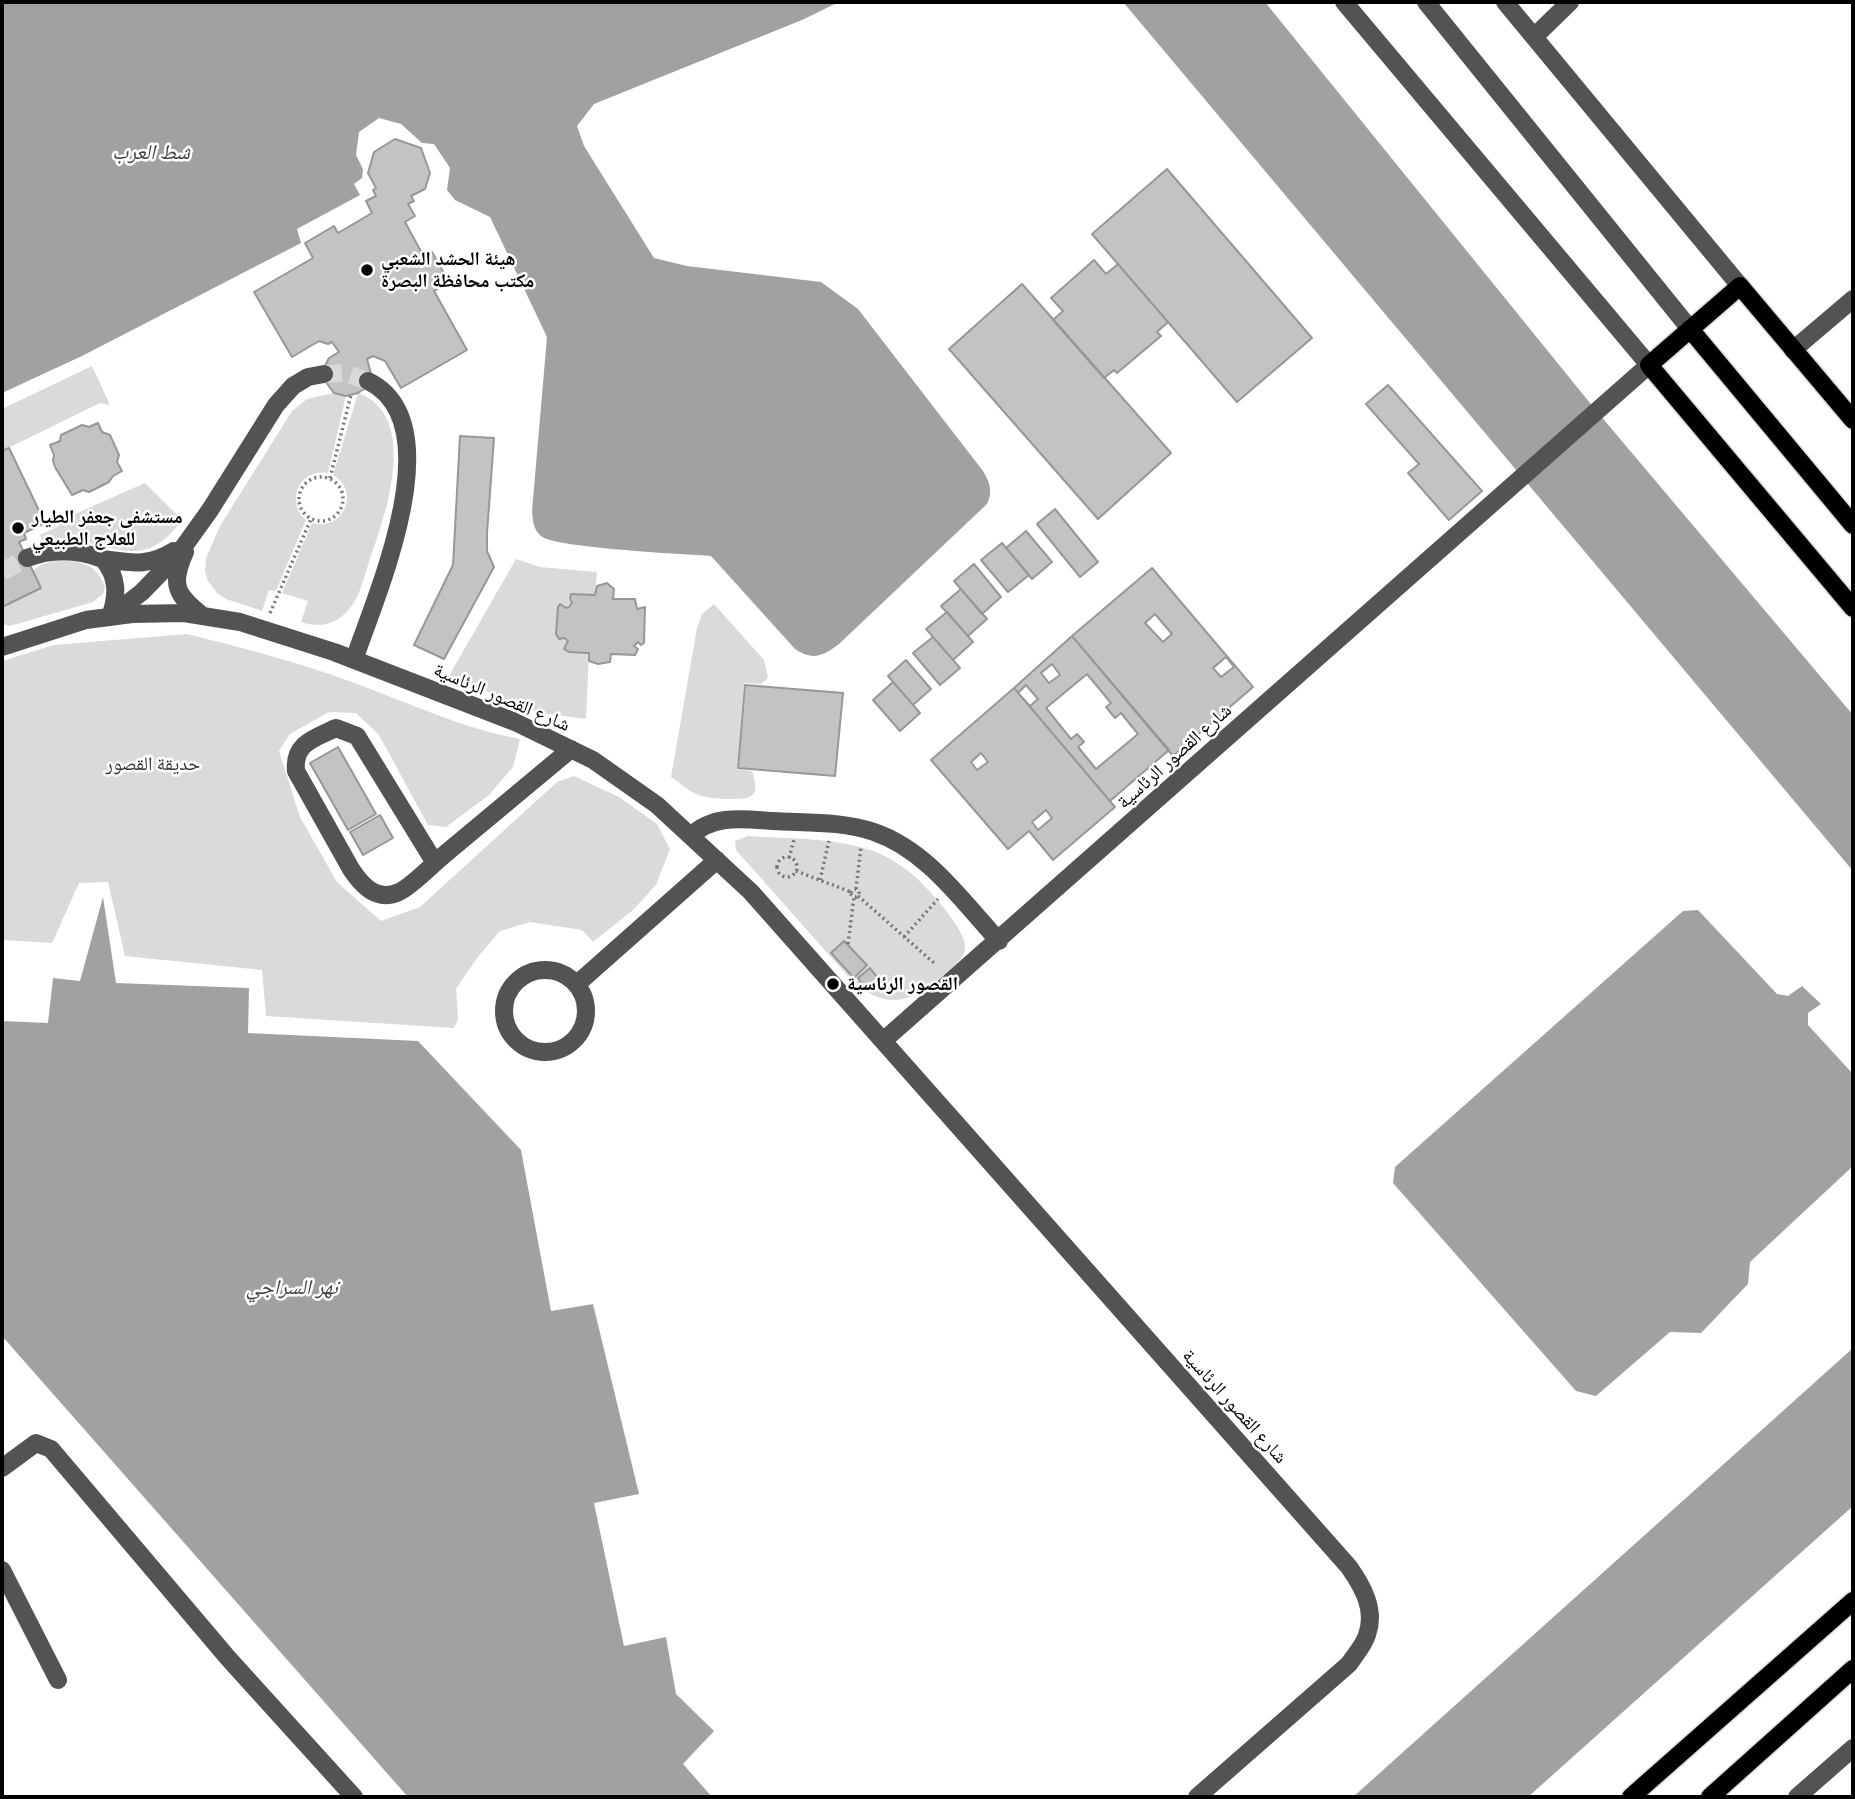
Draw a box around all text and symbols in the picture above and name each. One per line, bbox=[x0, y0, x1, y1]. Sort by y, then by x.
water label: شط العرب bbox=[112, 139, 190, 165]
place label: هيئة الحشد الشعبي مكتب محافظة البصرة bbox=[381, 248, 534, 292]
marker: هيئة الحشد الشعبي مكتب محافظة البصرة bbox=[359, 262, 375, 278]
place label: مستشفى جعفر الطيار للعلاج الطبيعي bbox=[32, 506, 183, 550]
marker: مستشفى جعفر الطيار للعلاج الطبيعي bbox=[10, 520, 26, 536]
street label: شارع القصور الرئاسية bbox=[430, 658, 574, 736]
street label: شارع القصور الرئاسية bbox=[1112, 699, 1236, 813]
park label: حديقة القصور bbox=[106, 753, 200, 775]
place label: القصور الرئاسية bbox=[847, 973, 958, 995]
marker: القصور الرئاسية bbox=[825, 976, 841, 992]
water label: نهر السراجي bbox=[246, 1274, 338, 1300]
street label: شارع القصور الرئاسية bbox=[1178, 1344, 1292, 1468]

